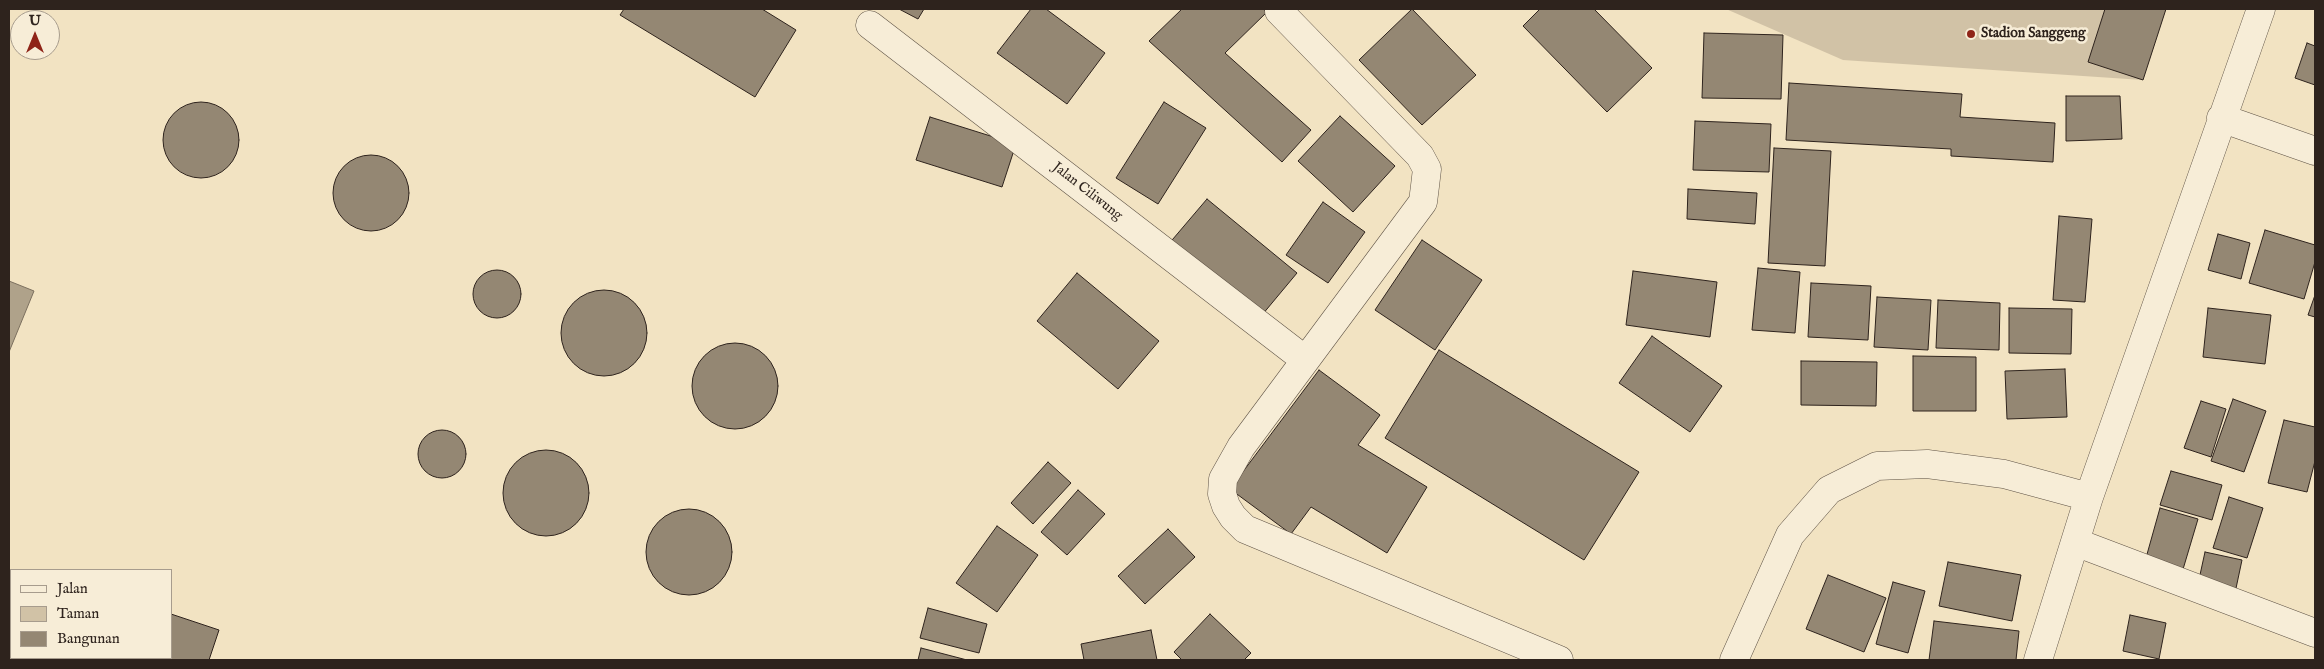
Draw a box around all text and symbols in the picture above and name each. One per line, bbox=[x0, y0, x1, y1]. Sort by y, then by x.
north arrow bbox=[10, 10, 60, 60]
text: U bbox=[29, 12, 41, 30]
place label: Stadion Sanggeng bbox=[1981, 26, 2086, 42]
marker: Stadion Sanggeng bbox=[1965, 28, 1977, 40]
street label: Jalan Ciliwung bbox=[1049, 159, 1125, 225]
legend bbox=[10, 569, 172, 659]
text: Jalan bbox=[57, 579, 88, 598]
text: Taman bbox=[57, 604, 99, 623]
text: Bangunan bbox=[57, 629, 120, 648]

